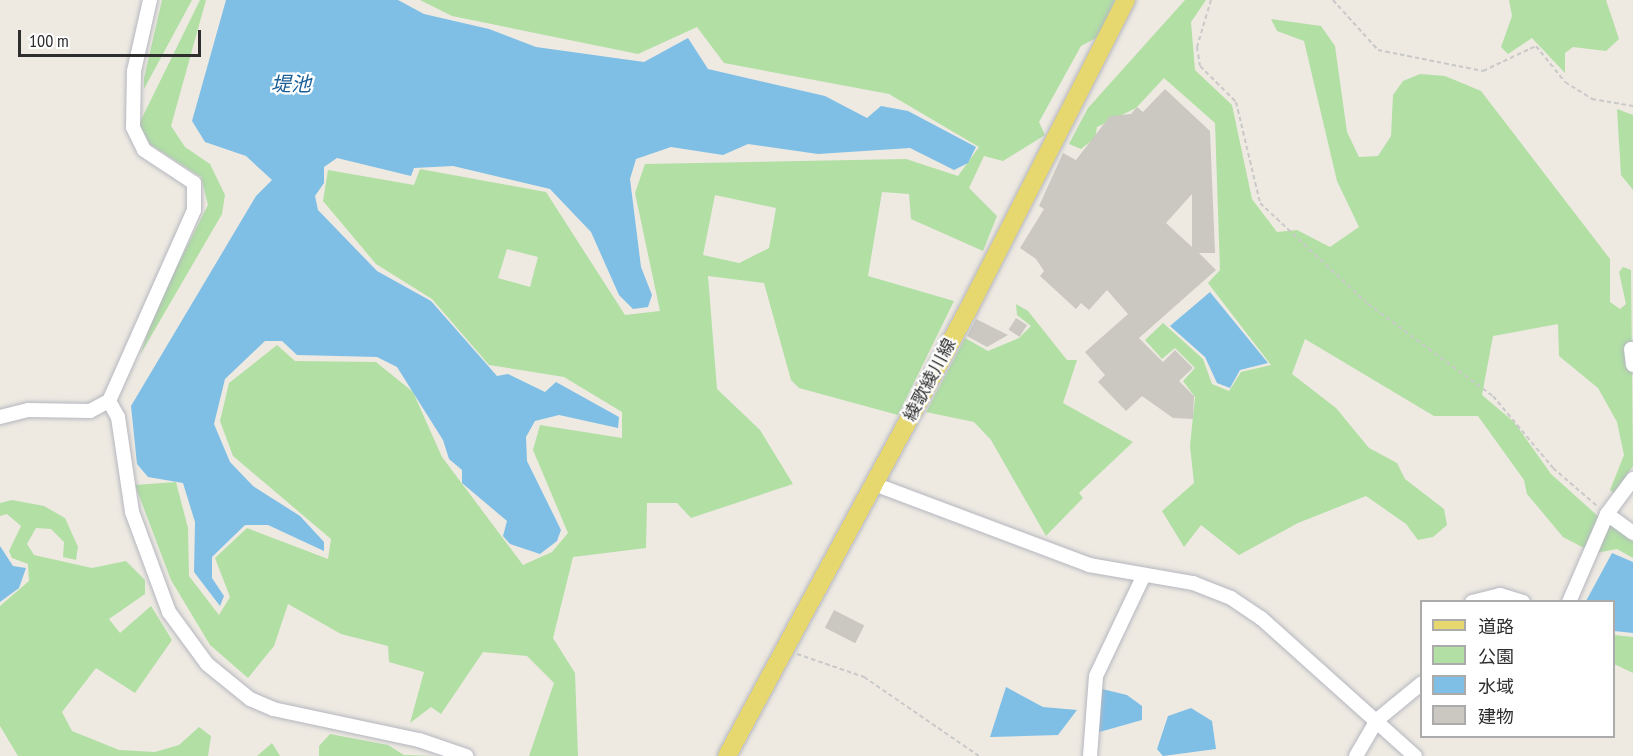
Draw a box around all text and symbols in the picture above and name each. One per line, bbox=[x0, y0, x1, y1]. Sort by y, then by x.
scale bar bbox=[21, 18, 204, 56]
text: 100 m bbox=[29, 29, 69, 52]
water label: 堤池 bbox=[271, 72, 311, 96]
street label: 綾歌綾川線 bbox=[899, 335, 961, 425]
legend bbox=[1420, 600, 1615, 738]
text: 道路 bbox=[1478, 615, 1514, 638]
text: 公園 bbox=[1478, 645, 1514, 668]
text: 水域 bbox=[1478, 675, 1514, 698]
text: 建物 bbox=[1478, 705, 1514, 728]

